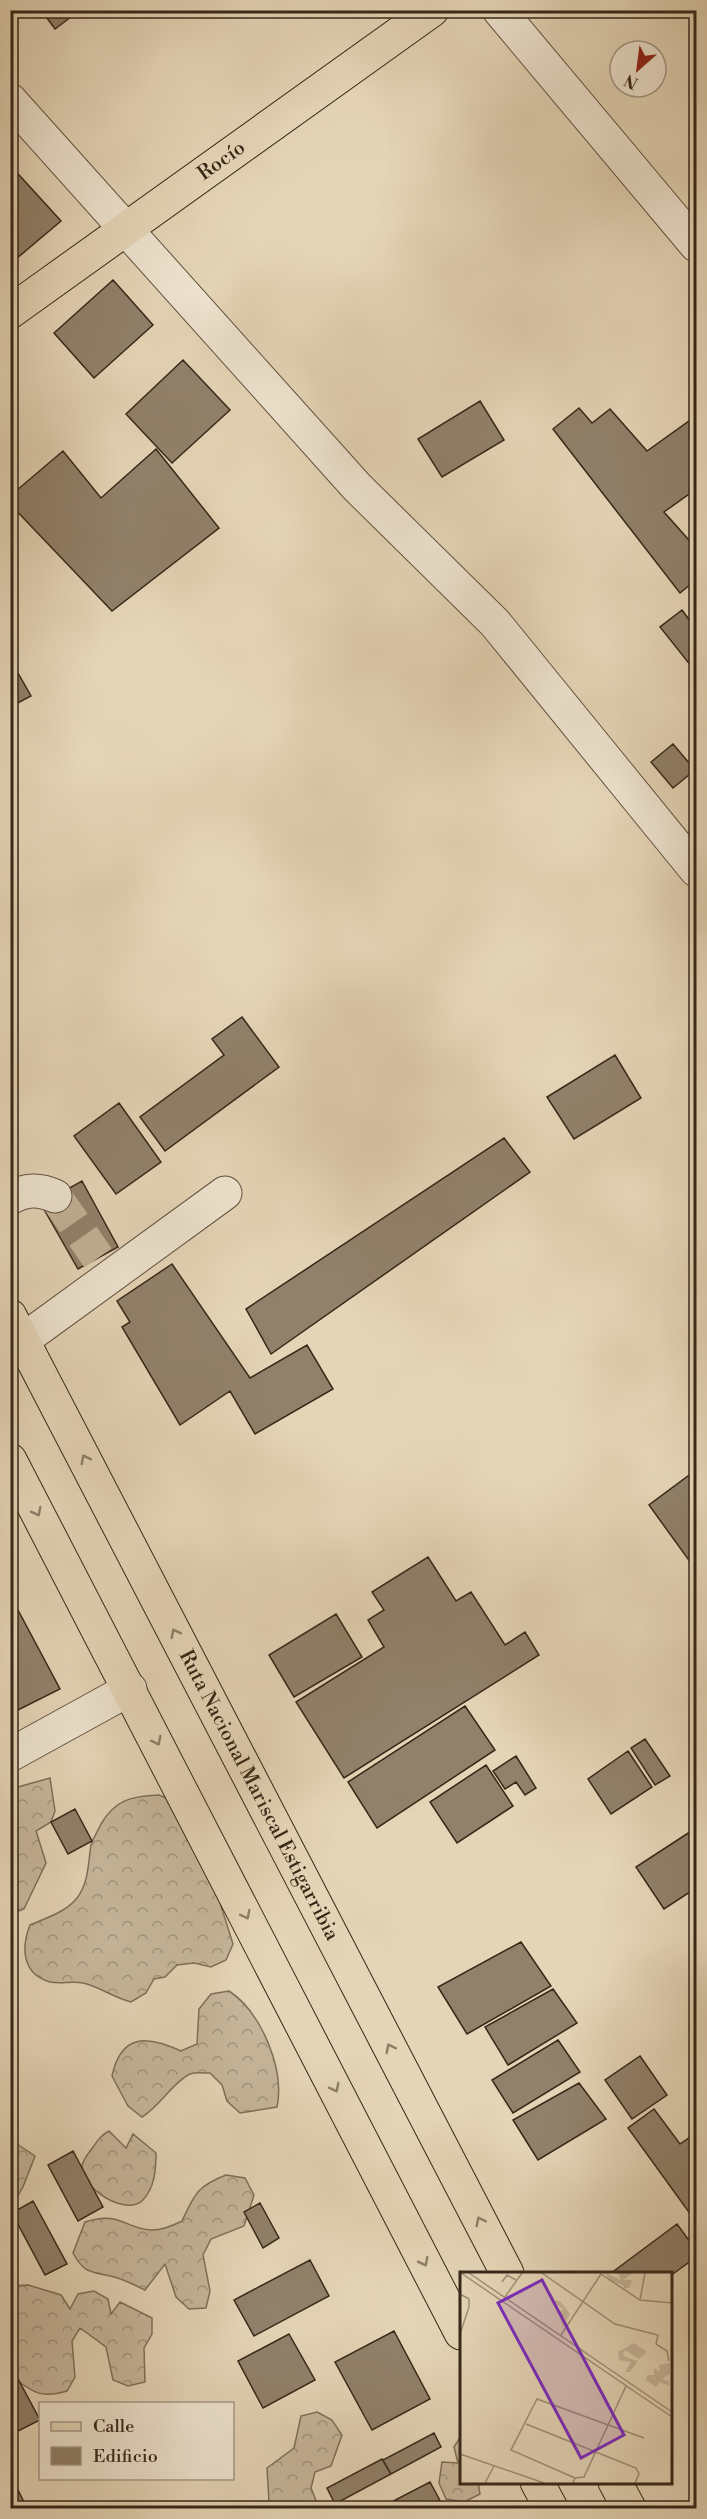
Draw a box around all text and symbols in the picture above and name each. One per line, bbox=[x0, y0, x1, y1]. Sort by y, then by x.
north arrow bbox=[608, 39, 668, 99]
text: N bbox=[621, 69, 642, 93]
street label: Rocío bbox=[193, 135, 250, 186]
one-way arrow bbox=[81, 1455, 92, 1466]
one-way arrow bbox=[30, 1505, 42, 1516]
one-way arrow bbox=[170, 1628, 182, 1639]
street label: Ruta Nacional Mariscal Estigarribia bbox=[173, 1646, 345, 1946]
one-way arrow bbox=[149, 1735, 161, 1746]
one-way arrow bbox=[239, 1908, 250, 1919]
one-way arrow bbox=[386, 2044, 397, 2054]
one-way arrow bbox=[328, 2082, 339, 2093]
one-way arrow bbox=[476, 2217, 487, 2227]
one-way arrow bbox=[417, 2255, 428, 2266]
inset map bbox=[460, 2272, 671, 2483]
legend bbox=[39, 2402, 234, 2480]
text: Calle bbox=[93, 2415, 134, 2438]
text: Edificio bbox=[93, 2445, 158, 2468]

